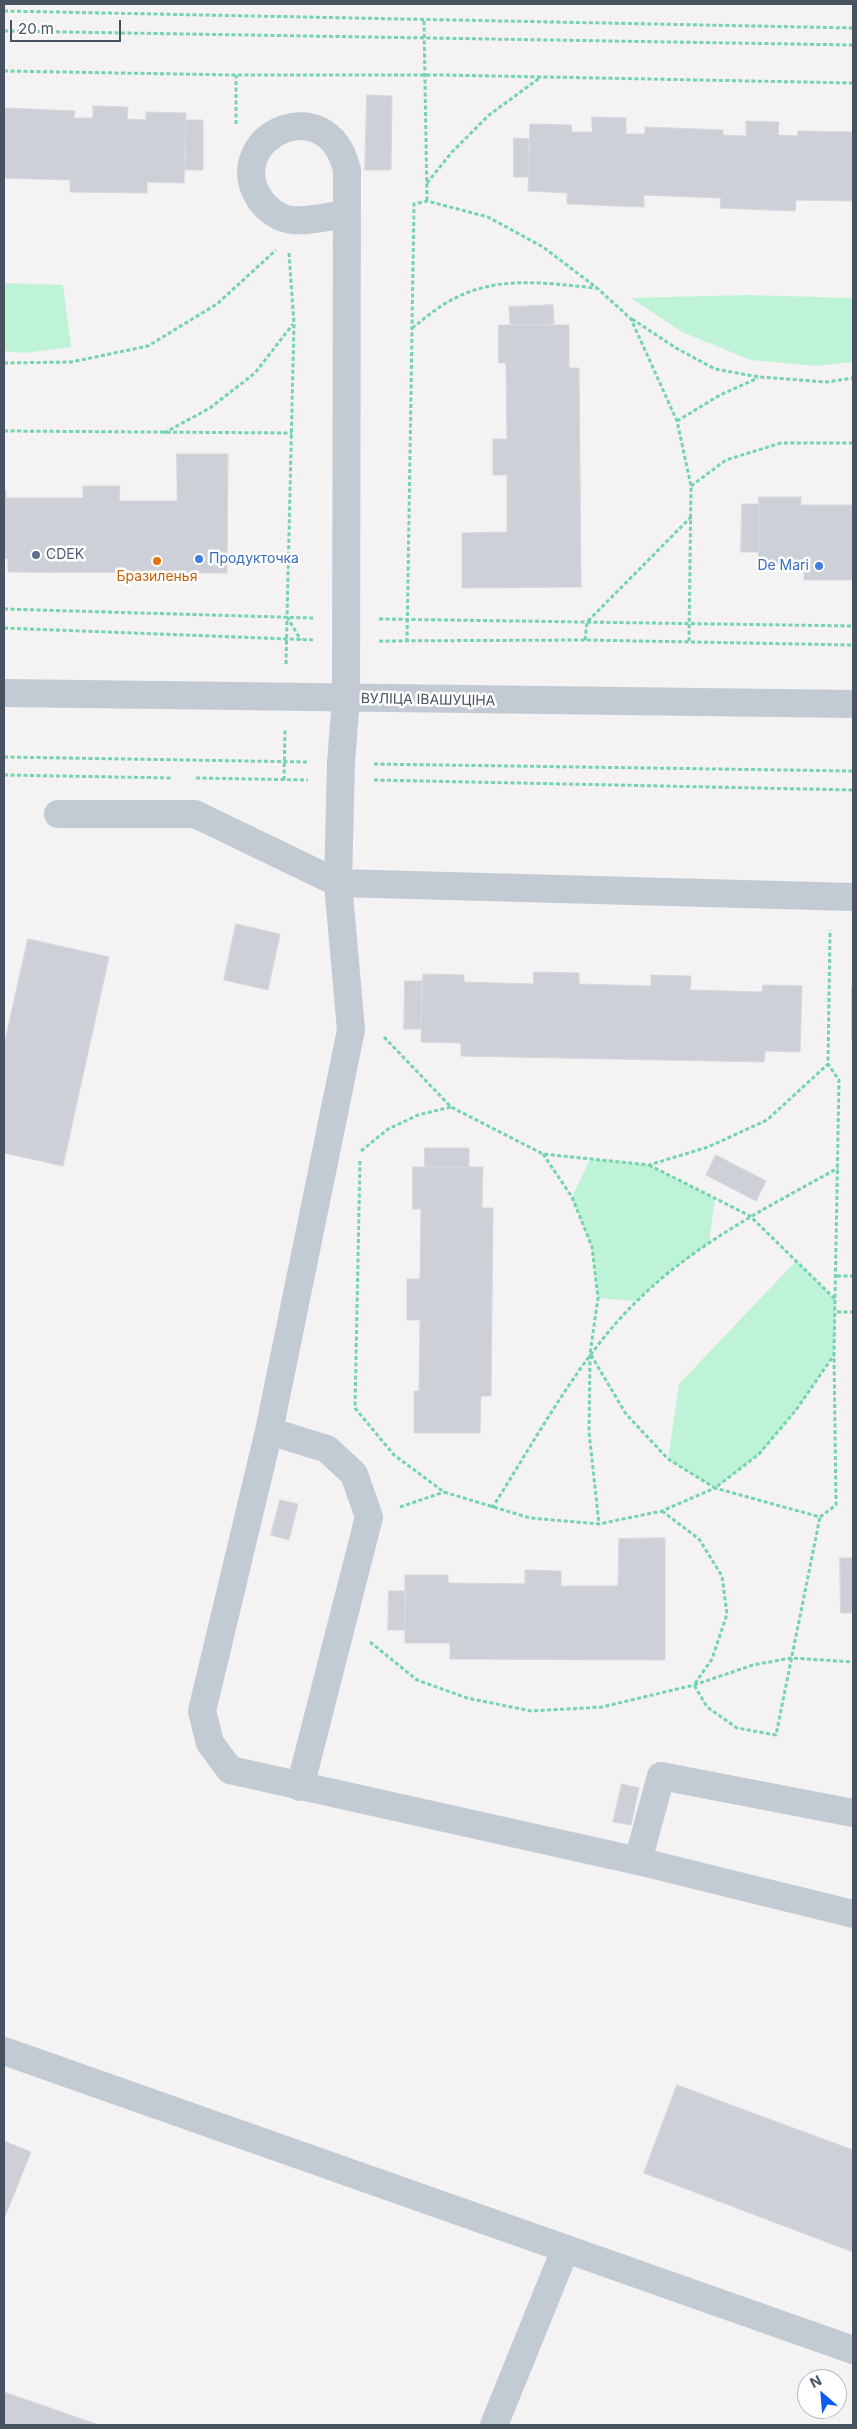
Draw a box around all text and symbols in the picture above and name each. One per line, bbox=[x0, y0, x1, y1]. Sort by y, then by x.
scale bar bbox=[12, 10, 124, 42]
text: 20 m bbox=[18, 19, 54, 38]
place label: CDEK bbox=[46, 547, 84, 563]
marker: CDEK bbox=[30, 549, 42, 561]
place label: Продукточка bbox=[209, 551, 299, 567]
marker: Продукточка bbox=[193, 553, 205, 565]
marker: Бразиленья bbox=[151, 555, 163, 567]
place label: De Mari bbox=[757, 558, 809, 574]
marker: De Mari bbox=[813, 560, 825, 572]
place label: Бразиленья bbox=[117, 569, 197, 585]
street label: ВУЛІЦА ІВАШУЦІНА bbox=[361, 690, 495, 710]
north arrow bbox=[797, 2369, 847, 2419]
text: N bbox=[807, 2371, 824, 2391]

